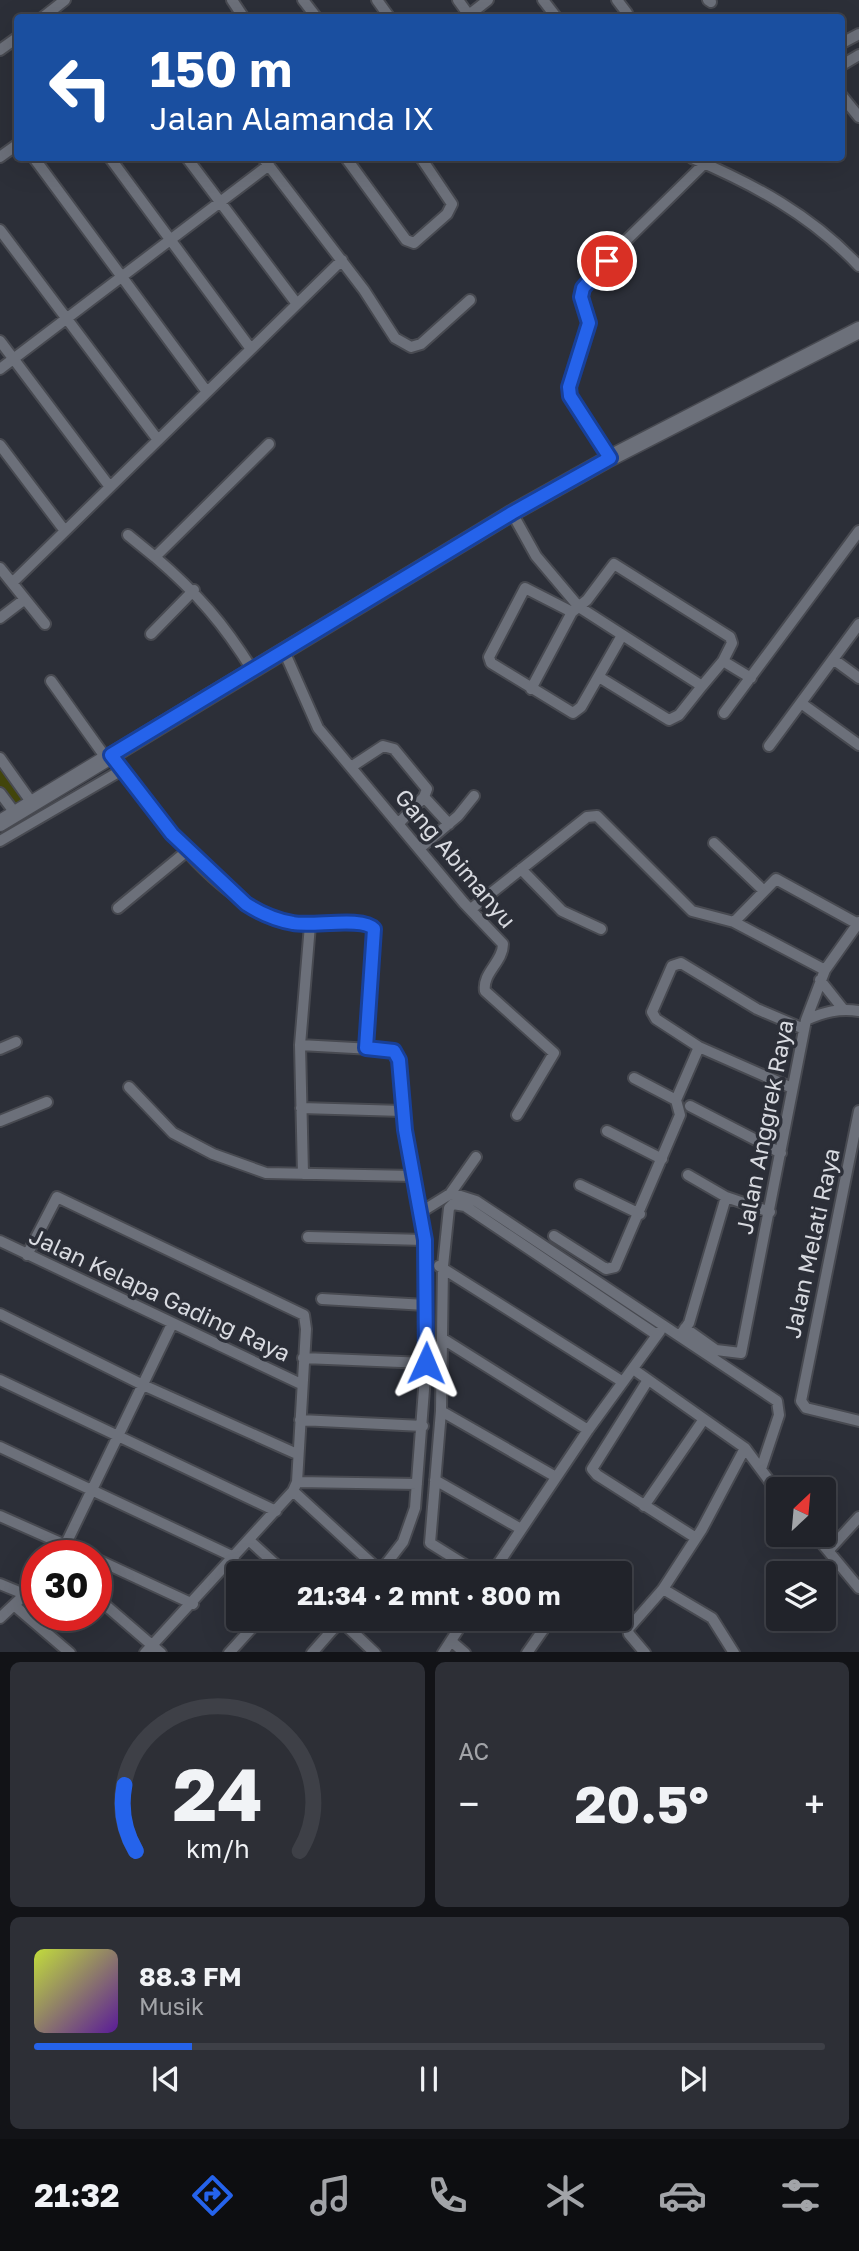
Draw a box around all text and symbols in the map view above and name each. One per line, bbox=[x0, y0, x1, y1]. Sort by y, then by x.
text: 150 m bbox=[150, 39, 292, 98]
icon: left bbox=[35, 42, 126, 133]
text: Jalan Alamanda IX bbox=[150, 99, 434, 137]
pin bbox=[577, 231, 637, 291]
icon: arrive bbox=[588, 242, 626, 280]
street label: Gang Abimanyu bbox=[390, 783, 522, 933]
street label: Jalan Anggrek Raya bbox=[729, 1017, 799, 1237]
street label: Jalan Melati Raya bbox=[777, 1145, 845, 1341]
street label: Jalan Kelapa Gading Raya bbox=[25, 1221, 295, 1367]
position arrow bbox=[389, 1326, 463, 1400]
north arrow bbox=[766, 1477, 836, 1547]
map controls bbox=[766, 1477, 836, 1631]
speed limit sign: 30 bbox=[21, 1540, 112, 1631]
button: layers bbox=[766, 1561, 836, 1631]
text: 21:34 · 2 mnt · 800 m bbox=[297, 1580, 561, 1611]
text: AC bbox=[459, 1737, 489, 1765]
text: 24 bbox=[172, 1750, 262, 1837]
text: 20.5° bbox=[575, 1772, 709, 1834]
text: − bbox=[459, 1781, 479, 1826]
text: + bbox=[804, 1781, 825, 1826]
text: km/h bbox=[185, 1832, 249, 1863]
text: 88.3 FM bbox=[139, 1961, 242, 1992]
text: Musik bbox=[139, 1992, 204, 2020]
icon: previous bbox=[147, 2060, 185, 2098]
icon: pause bbox=[410, 2060, 448, 2098]
icon: next bbox=[674, 2060, 712, 2098]
icon: directions bbox=[188, 2171, 237, 2220]
icon: music bbox=[306, 2171, 355, 2220]
icon: phone bbox=[423, 2171, 472, 2220]
icon: climate bbox=[541, 2171, 590, 2220]
icon: car bbox=[658, 2171, 707, 2220]
icon: filters bbox=[776, 2171, 825, 2220]
text: 21:32 bbox=[34, 2176, 120, 2214]

